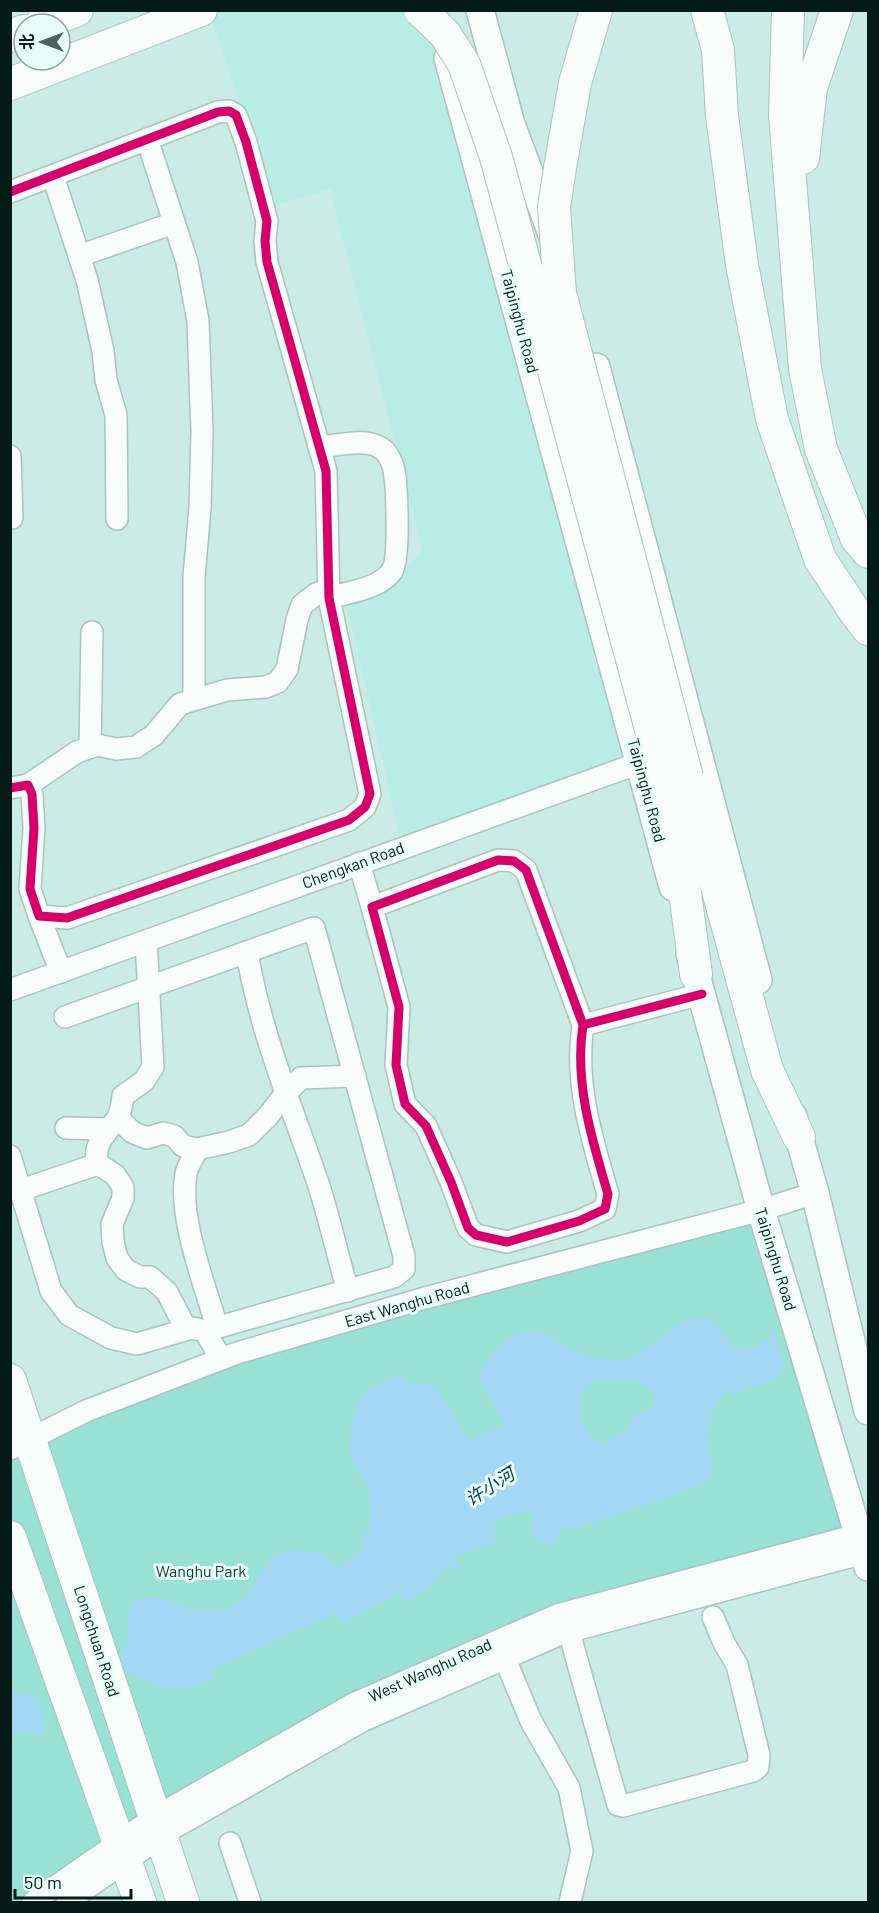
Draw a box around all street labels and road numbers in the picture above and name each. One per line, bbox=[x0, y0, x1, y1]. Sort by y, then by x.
street label: Taipinghu Road bbox=[497, 267, 544, 375]
street label: Taipinghu Road bbox=[624, 736, 671, 844]
street label: Chengkan Road bbox=[299, 837, 406, 892]
street label: Taipinghu Road bbox=[752, 1205, 801, 1313]
street label: East Wanghu Road bbox=[342, 1277, 471, 1330]
street label: Longchuan Road bbox=[71, 1583, 124, 1699]
street label: West Wanghu Road bbox=[365, 1634, 494, 1705]

